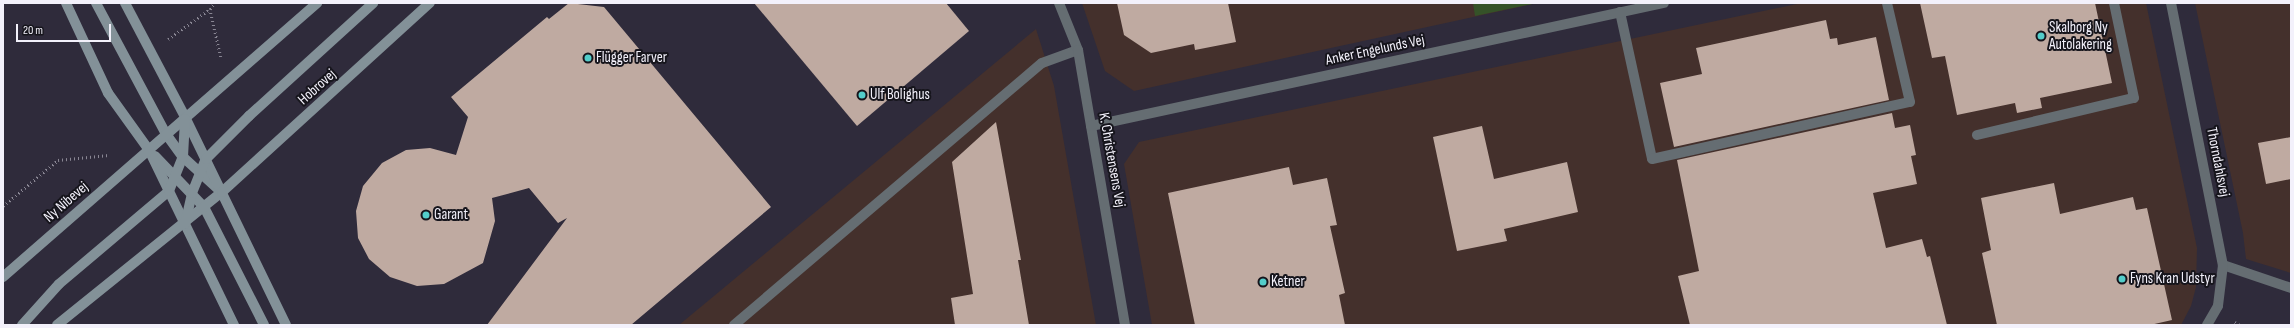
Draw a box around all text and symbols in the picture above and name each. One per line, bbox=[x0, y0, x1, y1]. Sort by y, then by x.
scale bar bbox=[18, 16, 113, 42]
place label: Skalborg Ny Autolakering bbox=[2049, 18, 2112, 53]
text: 20 m bbox=[23, 23, 43, 38]
street label: Anker Engelunds Vej bbox=[1324, 31, 1426, 69]
marker: Skalborg Ny Autolakering bbox=[2036, 31, 2046, 41]
place label: Flügger Farver bbox=[596, 49, 667, 67]
marker: Flügger Farver bbox=[583, 53, 593, 63]
street label: Hobrovej bbox=[294, 65, 340, 109]
place label: Ulf Bolighus bbox=[870, 86, 930, 104]
marker: Ulf Bolighus bbox=[857, 90, 867, 100]
street label: K. Christensens Vej bbox=[1095, 111, 1129, 209]
street label: Thorndahlsvej bbox=[2202, 126, 2234, 198]
street label: Ny Nibevej bbox=[40, 178, 92, 226]
place label: Garant bbox=[434, 206, 468, 224]
marker: Garant bbox=[421, 210, 431, 220]
place label: Fyns Kran Udstyr bbox=[2130, 270, 2215, 288]
place label: Ketner bbox=[1271, 273, 1305, 291]
marker: Fyns Kran Udstyr bbox=[2117, 274, 2127, 284]
marker: Ketner bbox=[1258, 277, 1268, 287]

